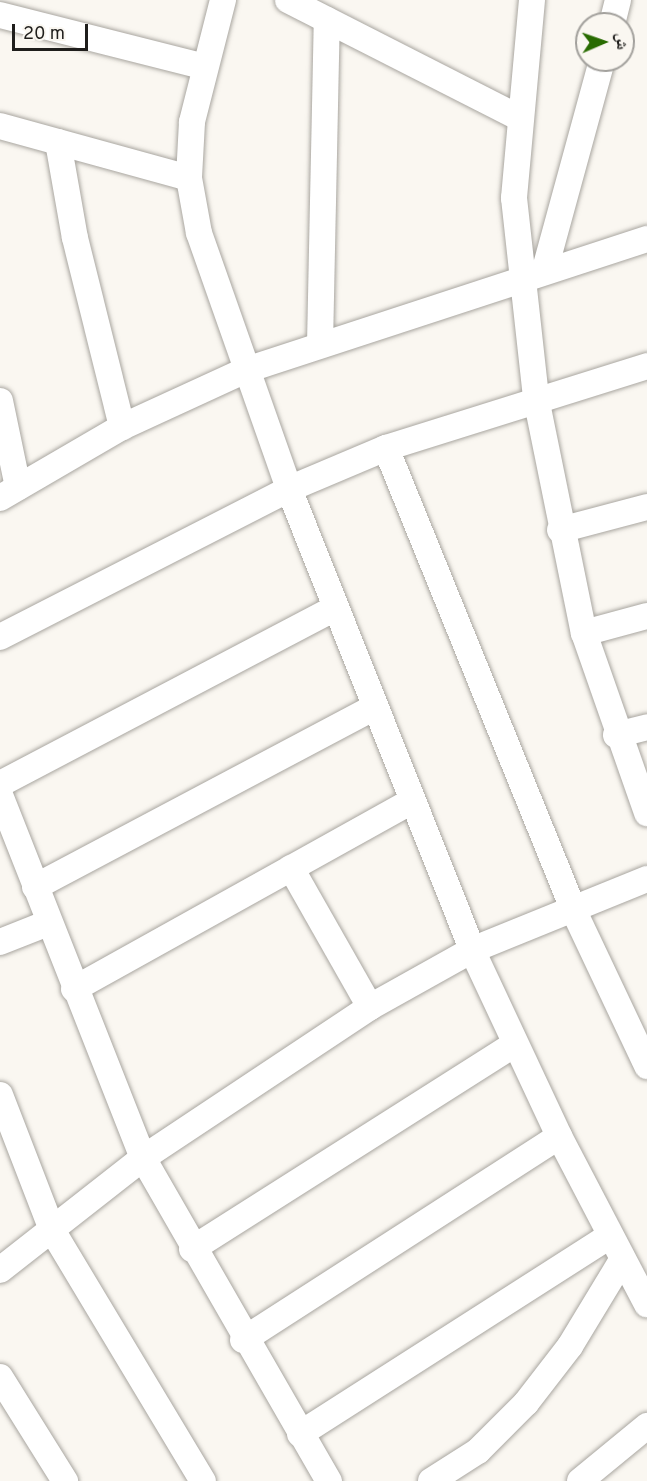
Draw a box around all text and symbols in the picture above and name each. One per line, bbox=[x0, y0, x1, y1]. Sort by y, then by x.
scale bar bbox=[15, 12, 92, 50]
north arrow bbox=[575, 12, 635, 72]
text: 20 m bbox=[23, 23, 65, 46]
text: ش bbox=[611, 33, 631, 50]

